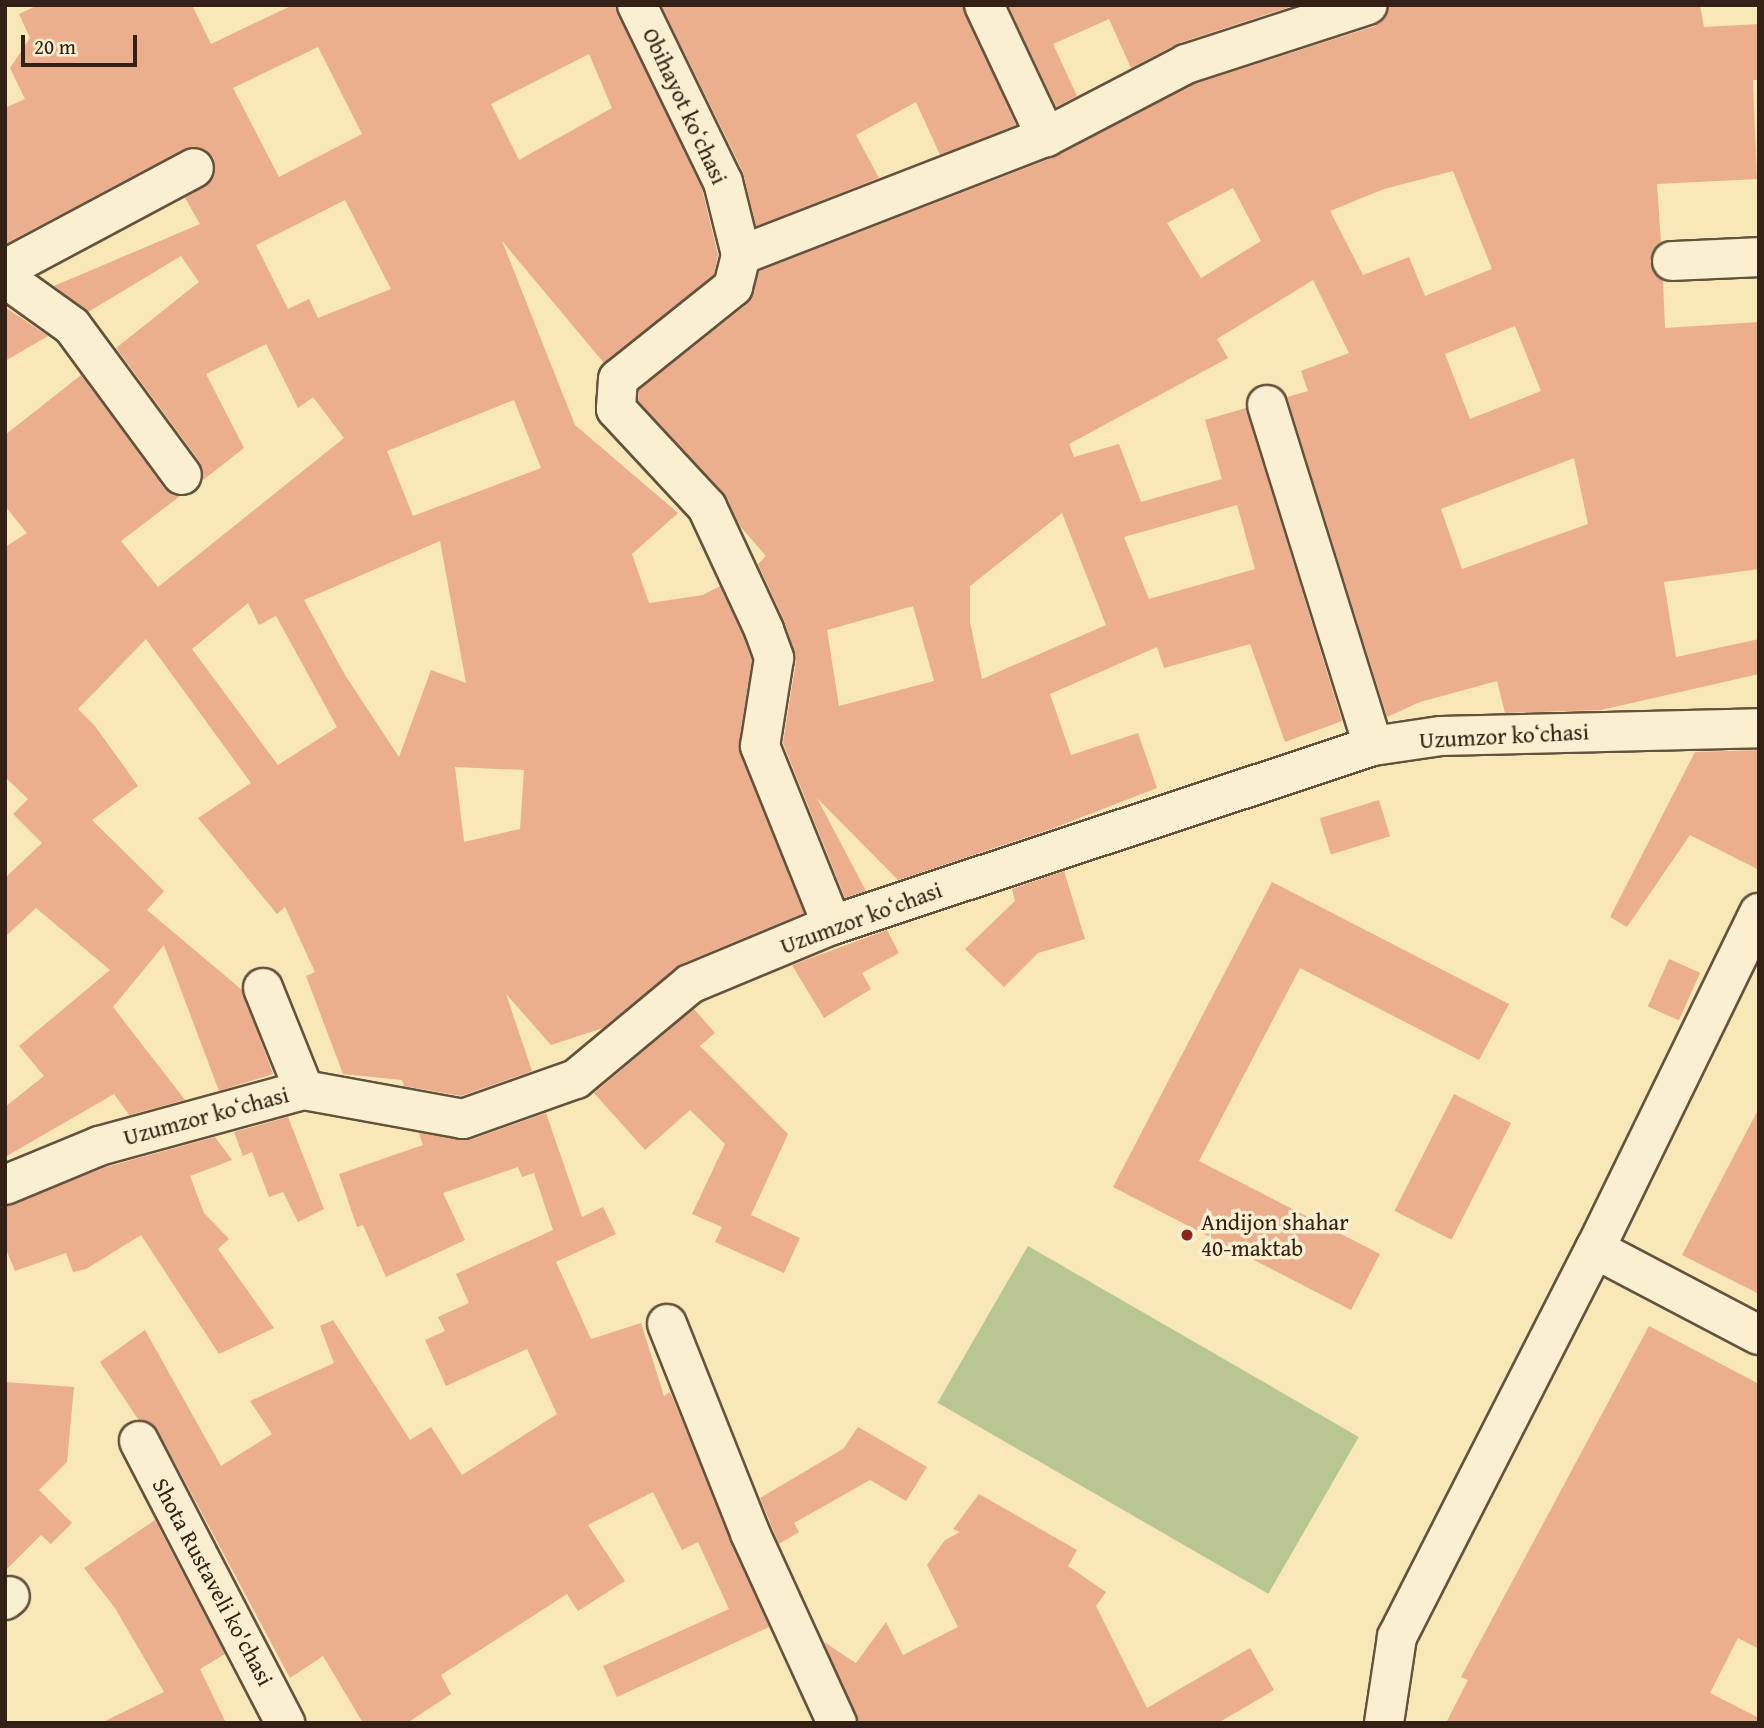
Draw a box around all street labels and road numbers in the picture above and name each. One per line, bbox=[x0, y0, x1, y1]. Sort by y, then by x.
street label: Obihayot koʻchasi bbox=[637, 23, 733, 189]
street label: Uzumzor koʻchasi bbox=[1418, 718, 1590, 754]
street label: Uzumzor koʻchasi bbox=[776, 876, 946, 960]
street label: Uzumzor koʻchasi bbox=[120, 1081, 292, 1151]
street label: Shota Rustaveli ko'chasi bbox=[147, 1473, 279, 1691]

